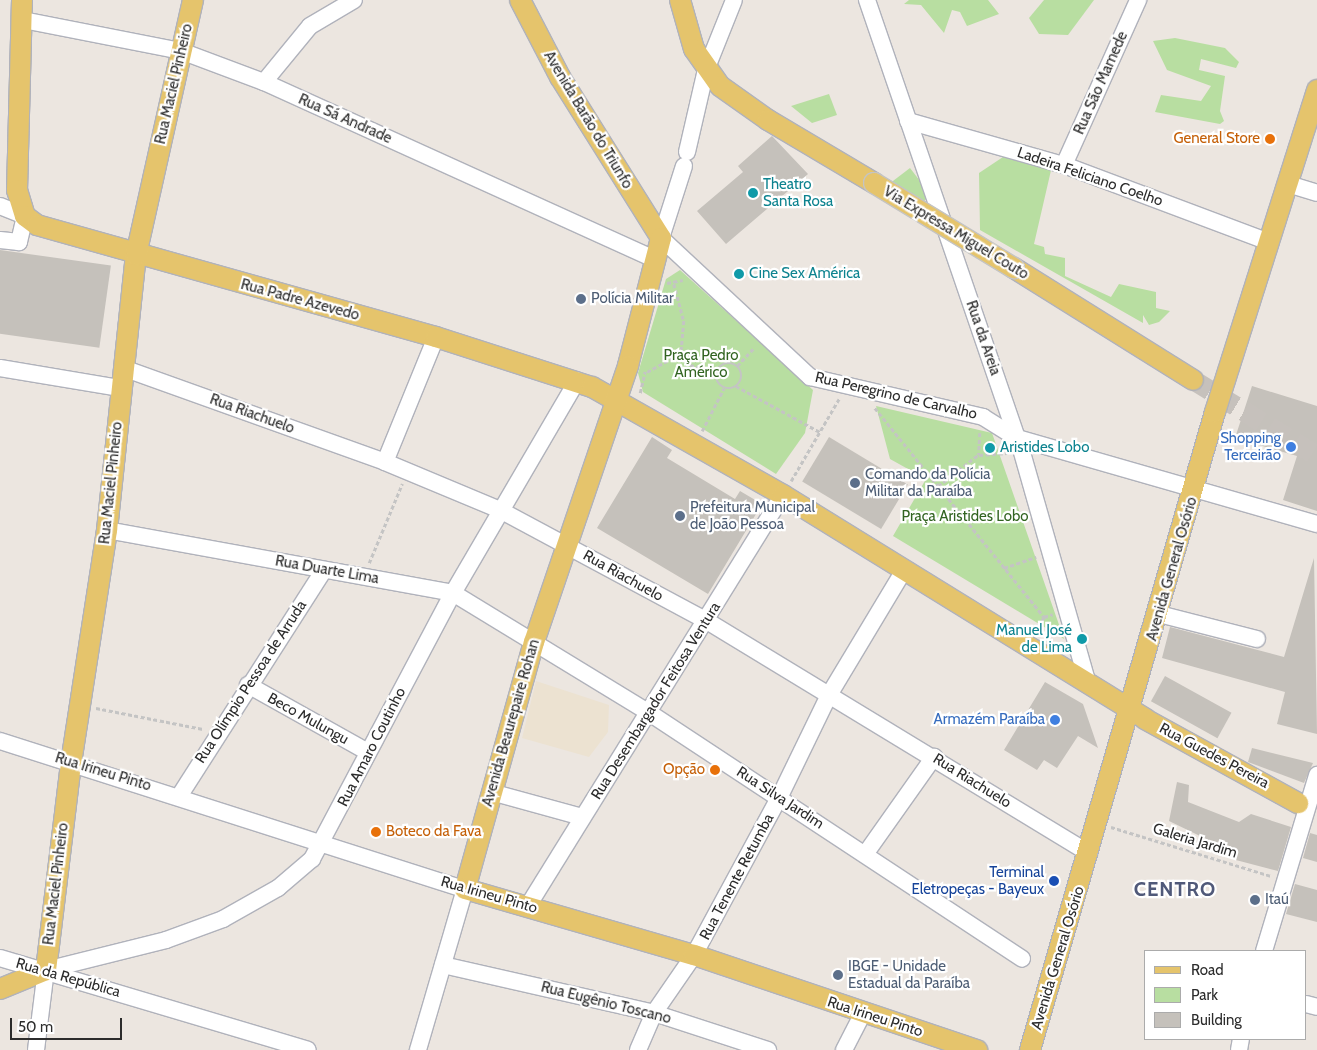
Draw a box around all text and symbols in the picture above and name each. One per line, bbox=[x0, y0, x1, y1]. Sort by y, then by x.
street label: Rua Maciel Pinheiro bbox=[151, 22, 197, 146]
street label: Rua São Mamede bbox=[1070, 29, 1132, 137]
street label: Avenida Barão do Triunfo bbox=[540, 48, 636, 192]
street label: Rua Sá Andrade bbox=[295, 90, 395, 148]
place label: General Store bbox=[1173, 130, 1260, 148]
marker: General Store bbox=[1264, 133, 1276, 145]
street label: Ladeira Feliciano Coelho bbox=[1015, 144, 1165, 210]
place label: Theatro Santa Rosa bbox=[763, 175, 833, 210]
street label: Via Expressa Miguel Couto bbox=[880, 183, 1032, 283]
marker: Theatro Santa Rosa bbox=[747, 187, 759, 199]
place label: Cine Sex América bbox=[749, 265, 860, 283]
marker: Cine Sex América bbox=[733, 268, 745, 280]
street label: Rua Padre Azevedo bbox=[239, 276, 361, 324]
place label: Polícia Militar bbox=[591, 290, 674, 308]
marker: Polícia Militar bbox=[575, 293, 587, 305]
street label: Rua da Areia bbox=[962, 298, 1004, 378]
park label: Praça Pedro Américo bbox=[664, 346, 738, 381]
street label: Rua Peregrino de Carvalho bbox=[813, 369, 979, 423]
street label: Rua Riachuelo bbox=[207, 390, 297, 438]
street label: Rua Maciel Pinheiro bbox=[96, 421, 126, 545]
place label: Shopping Terceirão bbox=[1220, 429, 1281, 464]
place label: Aristides Lobo bbox=[1000, 439, 1089, 457]
marker: Shopping Terceirão bbox=[1285, 441, 1297, 453]
marker: Aristides Lobo bbox=[984, 442, 996, 454]
place label: Comando da Polícia Militar da Paraíba bbox=[865, 465, 990, 500]
marker: Comando da Polícia Militar da Paraíba bbox=[849, 477, 861, 489]
street label: Avenida General Osório bbox=[1143, 495, 1201, 643]
place label: Prefeitura Municipal de João Pessoa bbox=[690, 498, 815, 533]
park label: Praça Aristides Lobo bbox=[901, 508, 1029, 526]
marker: Prefeitura Municipal de João Pessoa bbox=[674, 510, 686, 522]
street label: Rua Riachuelo bbox=[580, 547, 666, 605]
street label: Rua Duarte Lima bbox=[274, 552, 380, 588]
street label: Rua Olímpio Pessoa de Arruda bbox=[192, 597, 310, 767]
street label: Rua Desembargador Feitosa Ventura bbox=[588, 599, 724, 803]
place label: Manuel José de Lima bbox=[996, 621, 1072, 656]
marker: Manuel José de Lima bbox=[1076, 633, 1088, 645]
street label: Avenida Beaurepaire Rohan bbox=[478, 637, 544, 809]
street label: Rua Amaro Coutinho bbox=[334, 684, 410, 810]
street label: Beco Mulungu bbox=[264, 689, 352, 749]
place label: Armazém Paraíba bbox=[933, 711, 1045, 729]
marker: Armazém Paraíba bbox=[1049, 714, 1061, 726]
street label: Rua Guedes Pereira bbox=[1156, 719, 1272, 793]
street label: Rua Irineu Pinto bbox=[53, 749, 153, 795]
street label: Rua Riachuelo bbox=[930, 750, 1014, 812]
place label: Opção bbox=[663, 761, 705, 779]
street label: Rua Silva Jardim bbox=[733, 763, 827, 833]
marker: Opção bbox=[709, 764, 721, 776]
street label: Rua Tenente Retumba bbox=[696, 811, 778, 943]
street label: Galeria Jardim bbox=[1151, 820, 1239, 862]
street label: Rua Maciel Pinheiro bbox=[40, 822, 72, 946]
place label: Boteco da Fava bbox=[386, 823, 481, 841]
marker: Boteco da Fava bbox=[370, 826, 382, 838]
place label: Terminal Eletropeças - Bayeux bbox=[911, 863, 1044, 898]
street label: Rua Irineu Pinto bbox=[439, 873, 539, 917]
marker: Terminal Eletropeças - Bayeux bbox=[1048, 875, 1060, 887]
district label: CENTRO bbox=[1133, 877, 1217, 901]
street label: Avenida General Osório bbox=[1028, 884, 1088, 1032]
place label: Itaú bbox=[1265, 891, 1289, 909]
marker: Itaú bbox=[1249, 894, 1261, 906]
legend bbox=[1144, 950, 1307, 1040]
street label: Rua da República bbox=[14, 954, 122, 1002]
place label: IBGE - Unidade Estadual da Paraíba bbox=[848, 957, 970, 992]
text: Road bbox=[1191, 961, 1224, 979]
marker: IBGE - Unidade Estadual da Paraíba bbox=[832, 969, 844, 981]
street label: Rua Eugênio Toscano bbox=[539, 978, 673, 1028]
text: Park bbox=[1191, 986, 1218, 1004]
street label: Rua Irineu Pinto bbox=[825, 993, 925, 1041]
scale bar bbox=[12, 1008, 125, 1040]
text: Building bbox=[1191, 1011, 1242, 1029]
text: 50 m bbox=[18, 1018, 53, 1036]

